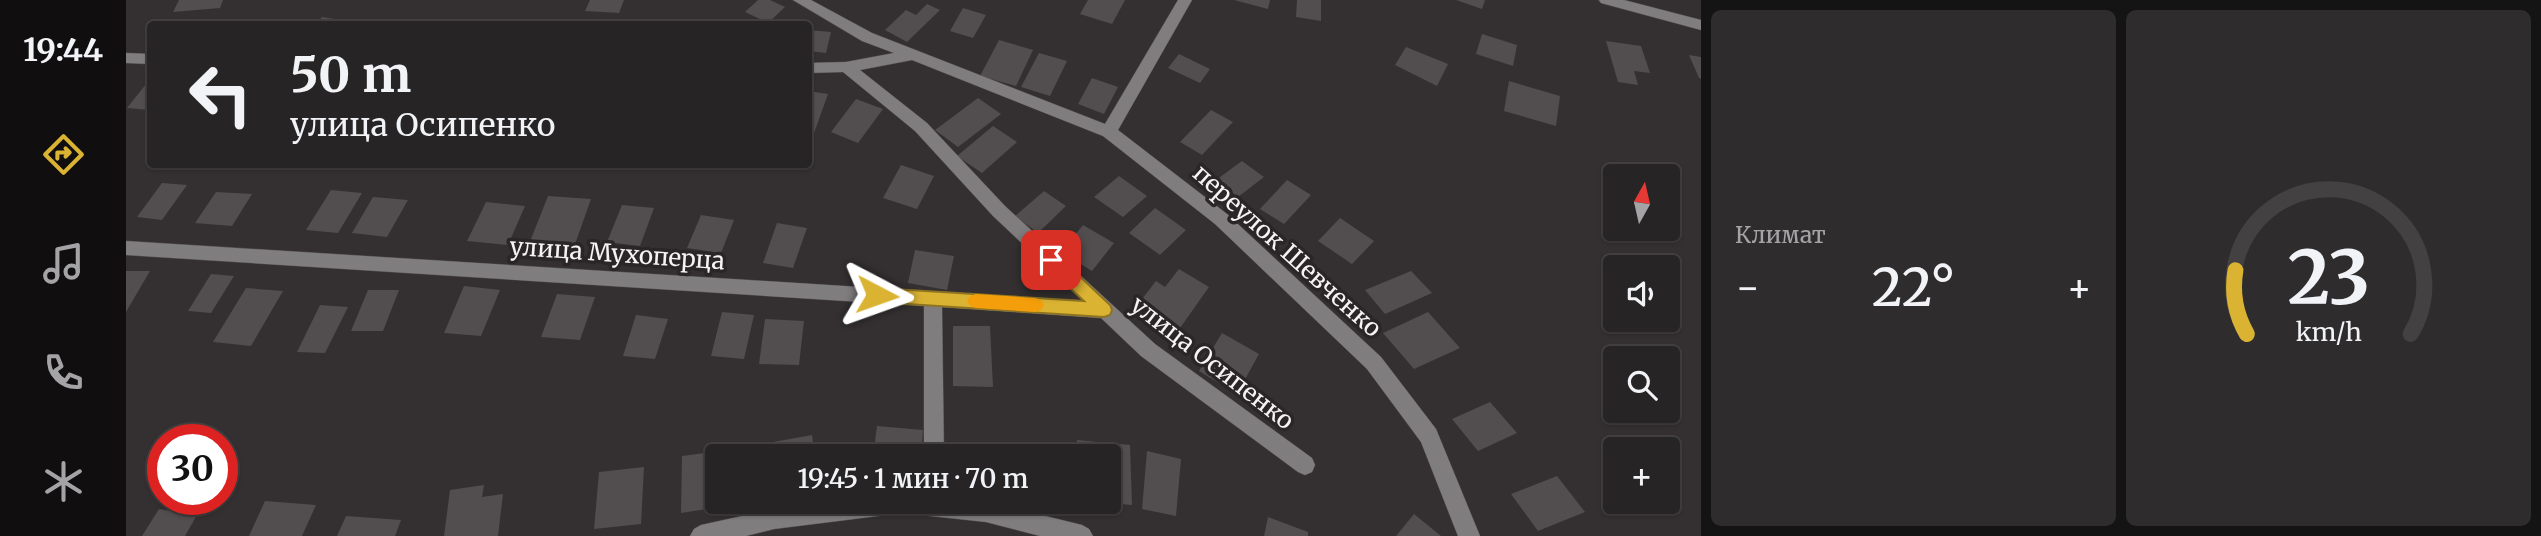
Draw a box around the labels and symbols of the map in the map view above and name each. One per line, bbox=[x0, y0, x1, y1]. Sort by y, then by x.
street label: переулок Шевченко bbox=[1187, 158, 1388, 344]
north arrow bbox=[1603, 164, 1680, 242]
pin bbox=[1021, 230, 1081, 290]
street label: улица Мухоперца bbox=[508, 231, 726, 276]
position arrow bbox=[840, 258, 914, 332]
street label: улица Осипенко bbox=[1124, 289, 1300, 436]
speed limit sign: 30 bbox=[147, 424, 238, 515]

